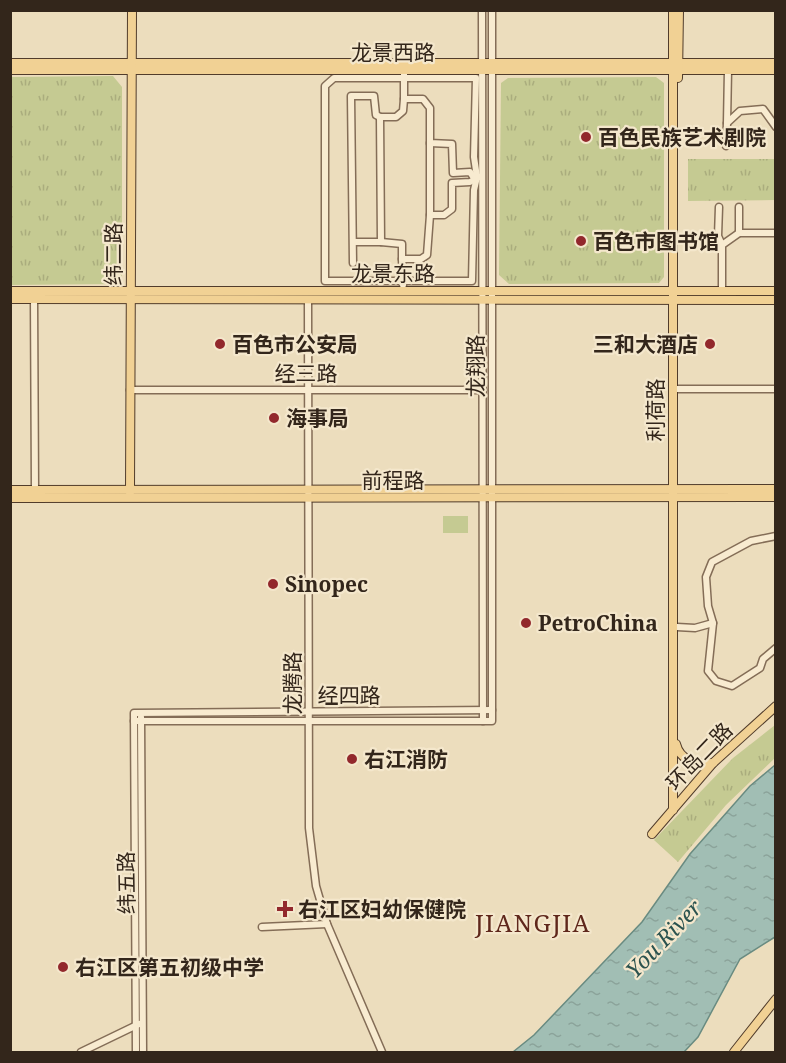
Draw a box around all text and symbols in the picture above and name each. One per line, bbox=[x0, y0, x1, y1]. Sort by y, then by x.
street label: 龙景西路 bbox=[351, 38, 435, 66]
place label: 百色民族艺术剧院 bbox=[598, 123, 766, 151]
marker: 百色民族艺术剧院 bbox=[579, 130, 593, 144]
street label: 纬二路 bbox=[99, 223, 127, 286]
place label: 百色市图书馆 bbox=[593, 227, 719, 255]
marker: 百色市图书馆 bbox=[574, 234, 588, 248]
street label: 龙景东路 bbox=[351, 259, 435, 287]
place label: 百色市公安局 bbox=[232, 330, 358, 358]
place label: 三和大酒店 bbox=[593, 330, 698, 358]
street label: 龙翔路 bbox=[461, 335, 489, 398]
marker: 百色市公安局 bbox=[213, 337, 227, 351]
marker: 三和大酒店 bbox=[703, 337, 717, 351]
street label: 经三路 bbox=[275, 359, 338, 387]
street label: 利荷路 bbox=[641, 379, 669, 442]
place label: 海事局 bbox=[286, 404, 349, 432]
marker: 海事局 bbox=[267, 411, 281, 425]
street label: 前程路 bbox=[362, 466, 425, 494]
place label: Sinopec bbox=[285, 570, 368, 598]
marker: Sinopec bbox=[266, 577, 280, 591]
place label: PetroChina bbox=[538, 609, 658, 637]
marker: PetroChina bbox=[519, 616, 533, 630]
street label: 龙腾路 bbox=[278, 652, 306, 715]
street label: 经四路 bbox=[318, 681, 381, 709]
street label: 环岛二路 bbox=[660, 716, 738, 796]
place label: 右江消防 bbox=[364, 745, 448, 773]
marker: 右江消防 bbox=[345, 752, 359, 766]
street label: 纬五路 bbox=[111, 851, 141, 915]
water label: You River bbox=[618, 892, 708, 984]
place label: 右江区妇幼保健院 bbox=[298, 895, 466, 923]
marker: 右江区妇幼保健院 bbox=[276, 900, 294, 918]
district label: JIANGJIA bbox=[474, 906, 591, 939]
place label: 右江区第五初级中学 bbox=[75, 953, 264, 981]
marker: 右江区第五初级中学 bbox=[56, 960, 70, 974]

